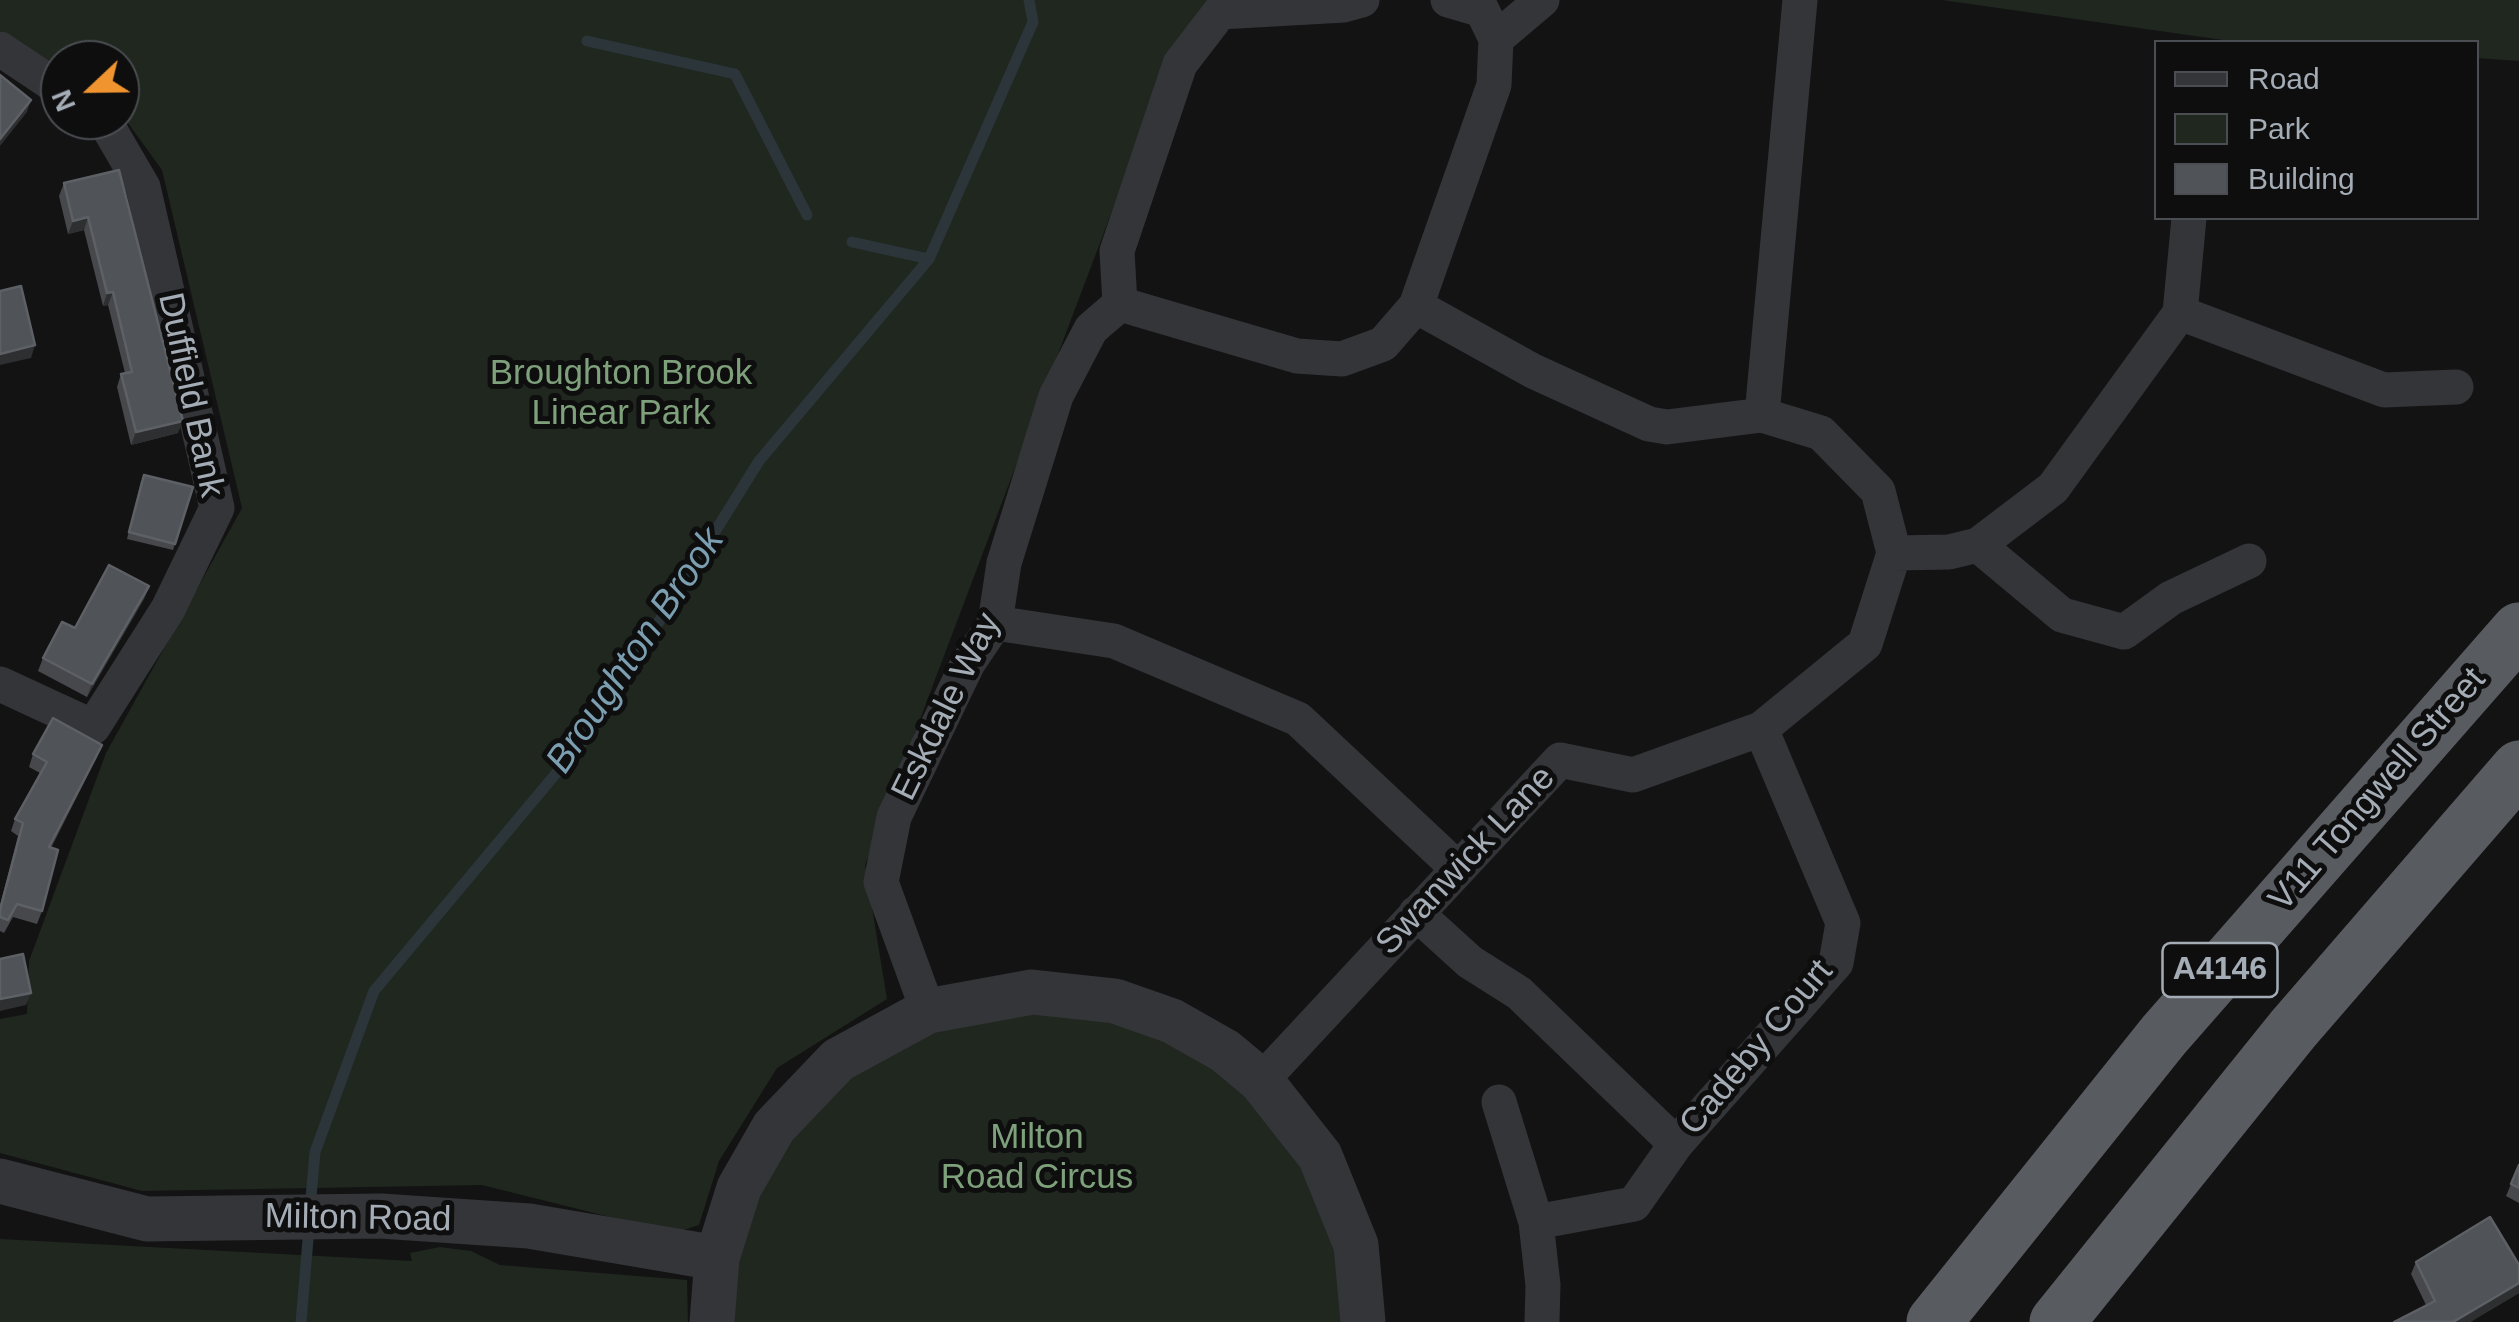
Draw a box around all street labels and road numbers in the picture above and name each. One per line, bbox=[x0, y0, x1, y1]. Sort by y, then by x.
street label: Duffield Bank bbox=[148, 289, 232, 501]
street label: Eskdale Way bbox=[884, 607, 1010, 807]
street label: V11 Tongwell Street bbox=[2261, 660, 2495, 920]
street label: Swanwick Lane bbox=[1368, 758, 1564, 964]
road number: A4146 bbox=[2162, 943, 2278, 997]
street label: Cadeby Court bbox=[1672, 952, 1842, 1144]
street label: Milton Road bbox=[264, 1196, 452, 1242]

